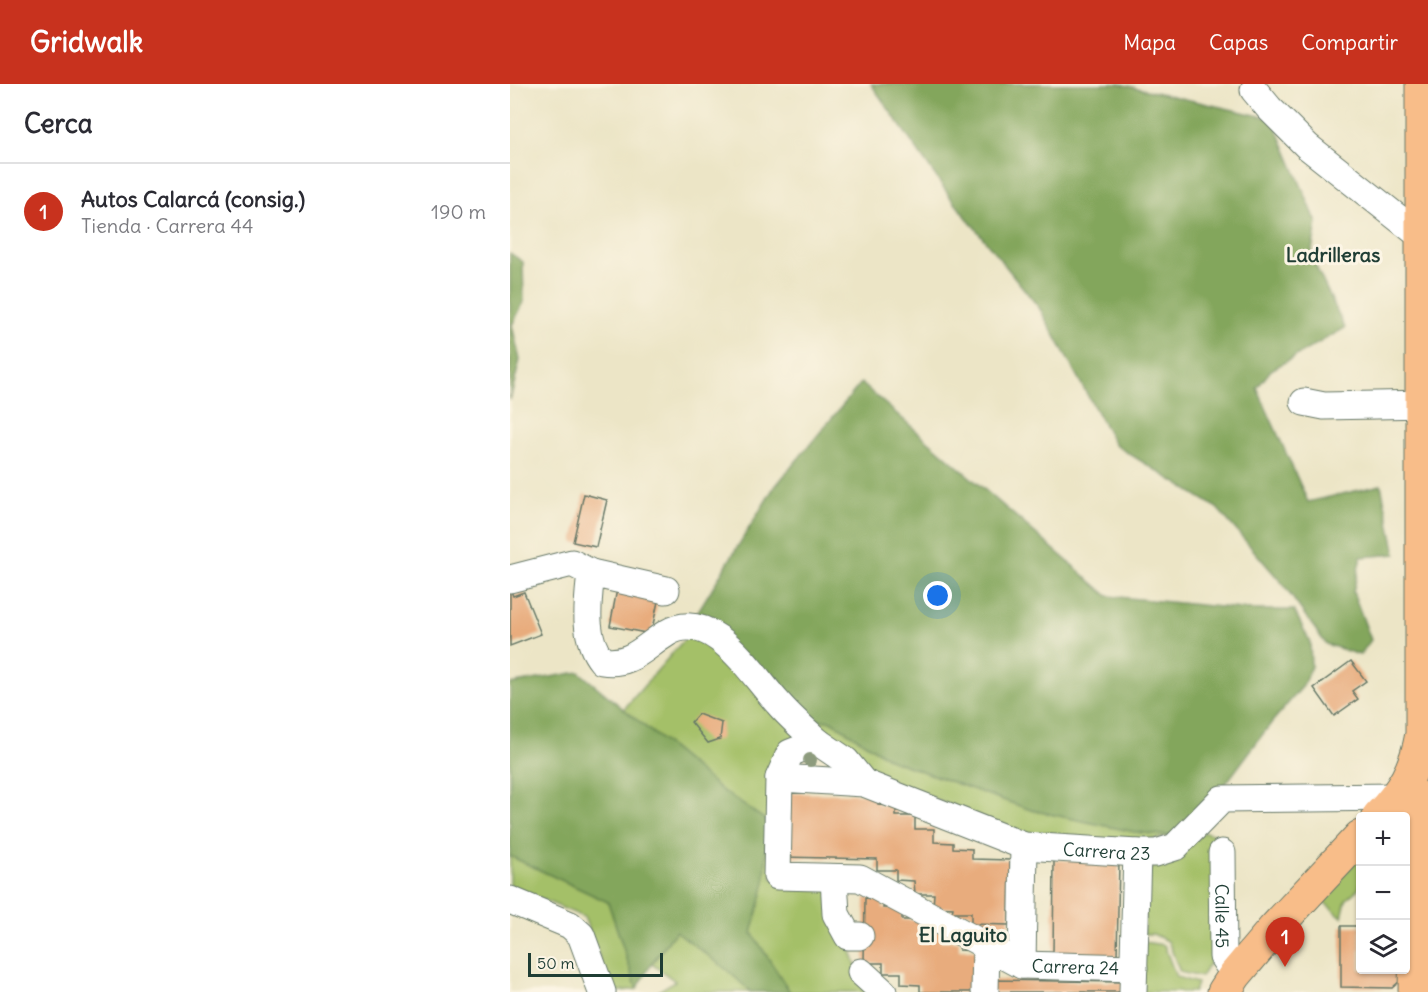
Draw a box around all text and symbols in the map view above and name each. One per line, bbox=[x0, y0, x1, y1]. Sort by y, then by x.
text: Gridwalk bbox=[30, 24, 143, 60]
text: Mapa bbox=[1123, 29, 1176, 56]
text: Capas bbox=[1209, 29, 1268, 56]
text: Compartir bbox=[1301, 29, 1398, 56]
text: Cerca bbox=[24, 107, 93, 140]
text: Autos Calarcá (consig.) bbox=[81, 185, 305, 213]
text: 1 bbox=[40, 199, 47, 224]
text: 190 m bbox=[431, 199, 486, 224]
text: Tienda · Carrera 44 bbox=[81, 213, 254, 238]
district label: Ladrilleras bbox=[1286, 242, 1380, 267]
your location bbox=[923, 581, 952, 610]
map controls bbox=[1356, 812, 1410, 974]
button: + bbox=[1356, 812, 1410, 866]
street label: Carrera 23 bbox=[1062, 837, 1151, 865]
button: − bbox=[1356, 866, 1410, 920]
street label: Calle 45 bbox=[1211, 883, 1234, 949]
pin: 1 bbox=[1266, 918, 1304, 967]
button: layers bbox=[1356, 920, 1410, 974]
district label: El Laguito bbox=[919, 922, 1007, 947]
scale bar bbox=[528, 950, 663, 978]
text: 50 m bbox=[537, 953, 575, 973]
street label: Carrera 24 bbox=[1031, 954, 1119, 979]

